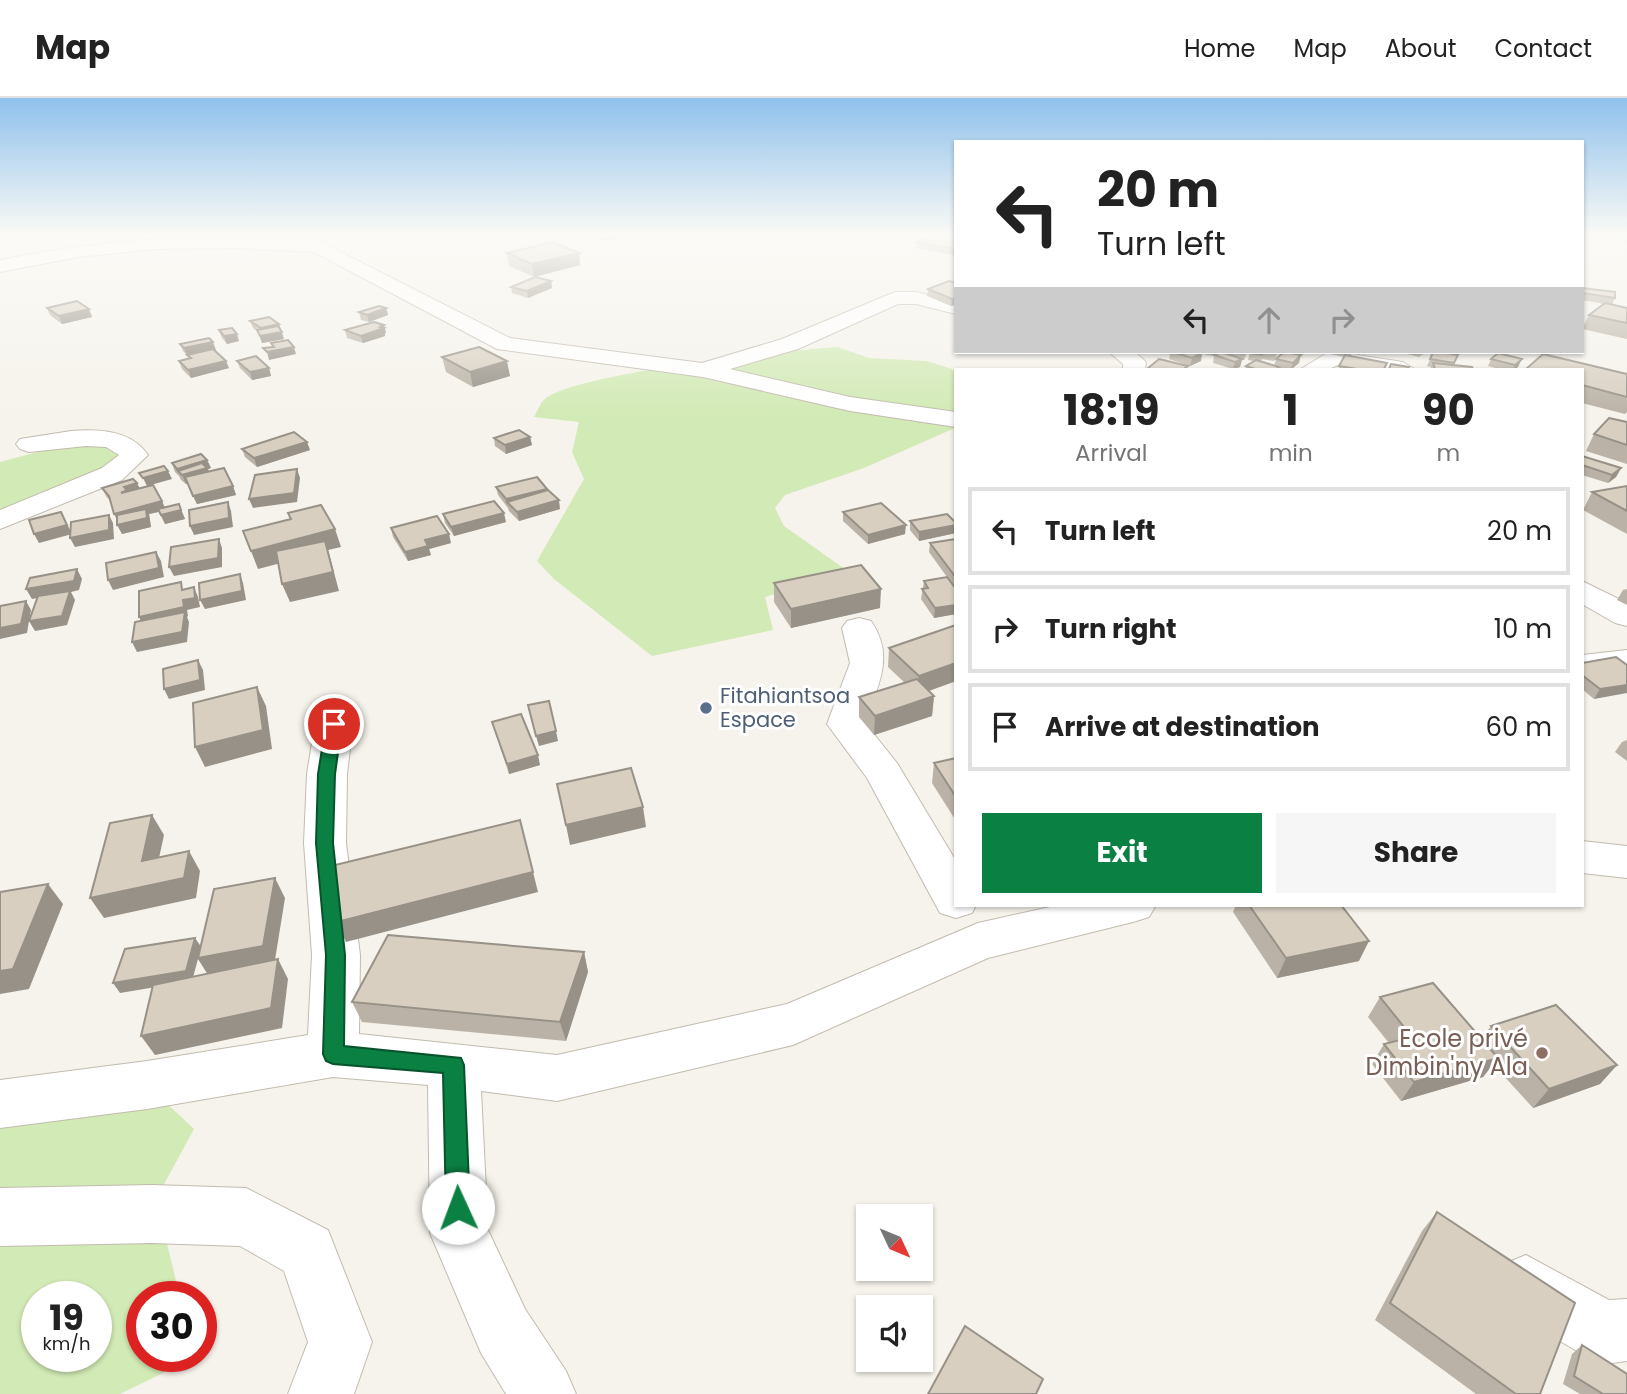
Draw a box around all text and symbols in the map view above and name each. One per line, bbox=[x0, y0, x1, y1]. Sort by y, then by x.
text: Map bbox=[35, 24, 110, 71]
text: Home bbox=[1184, 32, 1256, 65]
text: Map bbox=[1294, 32, 1347, 65]
text: About bbox=[1385, 32, 1456, 65]
text: Contact bbox=[1494, 32, 1592, 65]
text: 20 m bbox=[1097, 156, 1219, 224]
icon: left bbox=[982, 168, 1073, 259]
text: Turn left bbox=[1097, 221, 1226, 266]
icon: left bbox=[1177, 301, 1215, 339]
icon: ahead bbox=[1250, 301, 1288, 339]
icon: right bbox=[1323, 301, 1361, 339]
text: 18:19 bbox=[1063, 381, 1160, 440]
text: 1 bbox=[1283, 381, 1299, 440]
text: 90 bbox=[1422, 381, 1475, 440]
text: Arrival bbox=[1075, 437, 1148, 469]
text: min bbox=[1269, 437, 1313, 469]
text: m bbox=[1436, 437, 1460, 469]
icon: left bbox=[986, 512, 1024, 550]
text: Turn left bbox=[1045, 513, 1156, 549]
text: 20 m bbox=[1487, 513, 1552, 549]
icon: right bbox=[986, 610, 1024, 648]
text: Turn right bbox=[1045, 611, 1177, 647]
text: 10 m bbox=[1494, 611, 1552, 647]
place label: Fitahiantsoa Espace bbox=[720, 681, 850, 734]
pin bbox=[304, 694, 364, 754]
marker: Fitahiantsoa Espace bbox=[698, 700, 714, 716]
icon: arrive bbox=[315, 705, 353, 743]
icon: arrive bbox=[986, 708, 1024, 746]
text: Arrive at destination bbox=[1045, 709, 1320, 745]
text: 60 m bbox=[1485, 709, 1552, 745]
button: Exit bbox=[982, 813, 1262, 893]
button: Share bbox=[1276, 813, 1556, 893]
place label: Ecole privé Dimbin'ny Ala bbox=[1366, 1022, 1528, 1083]
marker: Ecole privé Dimbin'ny Ala bbox=[1534, 1045, 1550, 1061]
position arrow bbox=[421, 1171, 495, 1245]
north arrow bbox=[856, 1204, 933, 1281]
map controls bbox=[856, 1204, 933, 1372]
speed limit sign: 30 bbox=[126, 1281, 217, 1372]
text: 19 bbox=[49, 1293, 84, 1342]
button: sound bbox=[856, 1295, 933, 1372]
text: km/h bbox=[43, 1331, 90, 1356]

